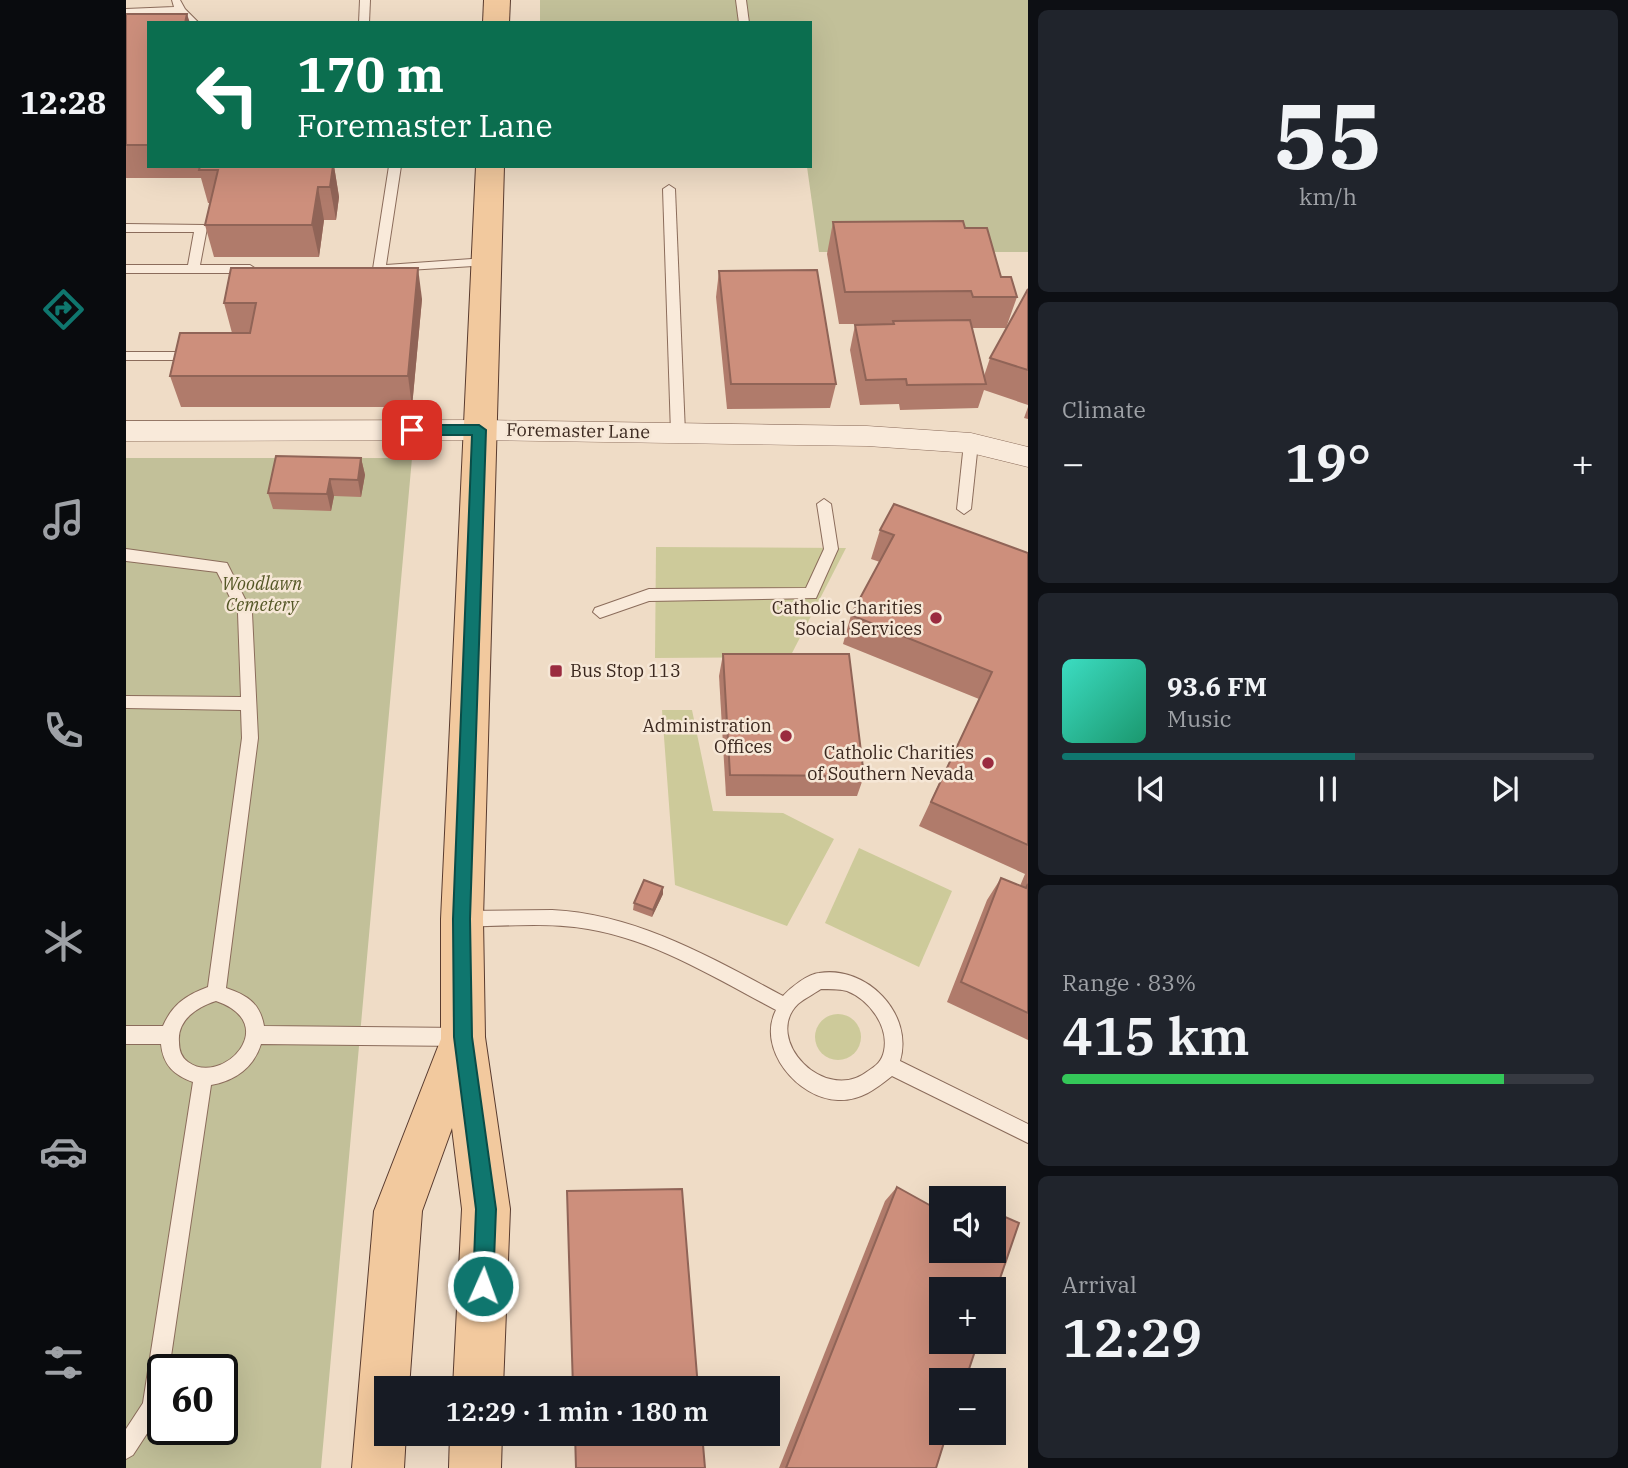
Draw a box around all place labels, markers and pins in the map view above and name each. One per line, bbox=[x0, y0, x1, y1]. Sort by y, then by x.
pin bbox=[382, 400, 442, 460]
place label: Catholic Charities Social Services bbox=[772, 596, 922, 640]
marker: Catholic Charities Social Services bbox=[928, 610, 944, 626]
place label: Bus Stop 113 bbox=[570, 659, 681, 682]
marker: Bus Stop 113 bbox=[548, 663, 564, 679]
place label: Administration Offices bbox=[642, 714, 772, 758]
marker: Administration Offices bbox=[778, 728, 794, 744]
place label: Catholic Charities of Southern Nevada bbox=[807, 741, 974, 785]
marker: Catholic Charities of Southern Nevada bbox=[980, 755, 996, 771]

